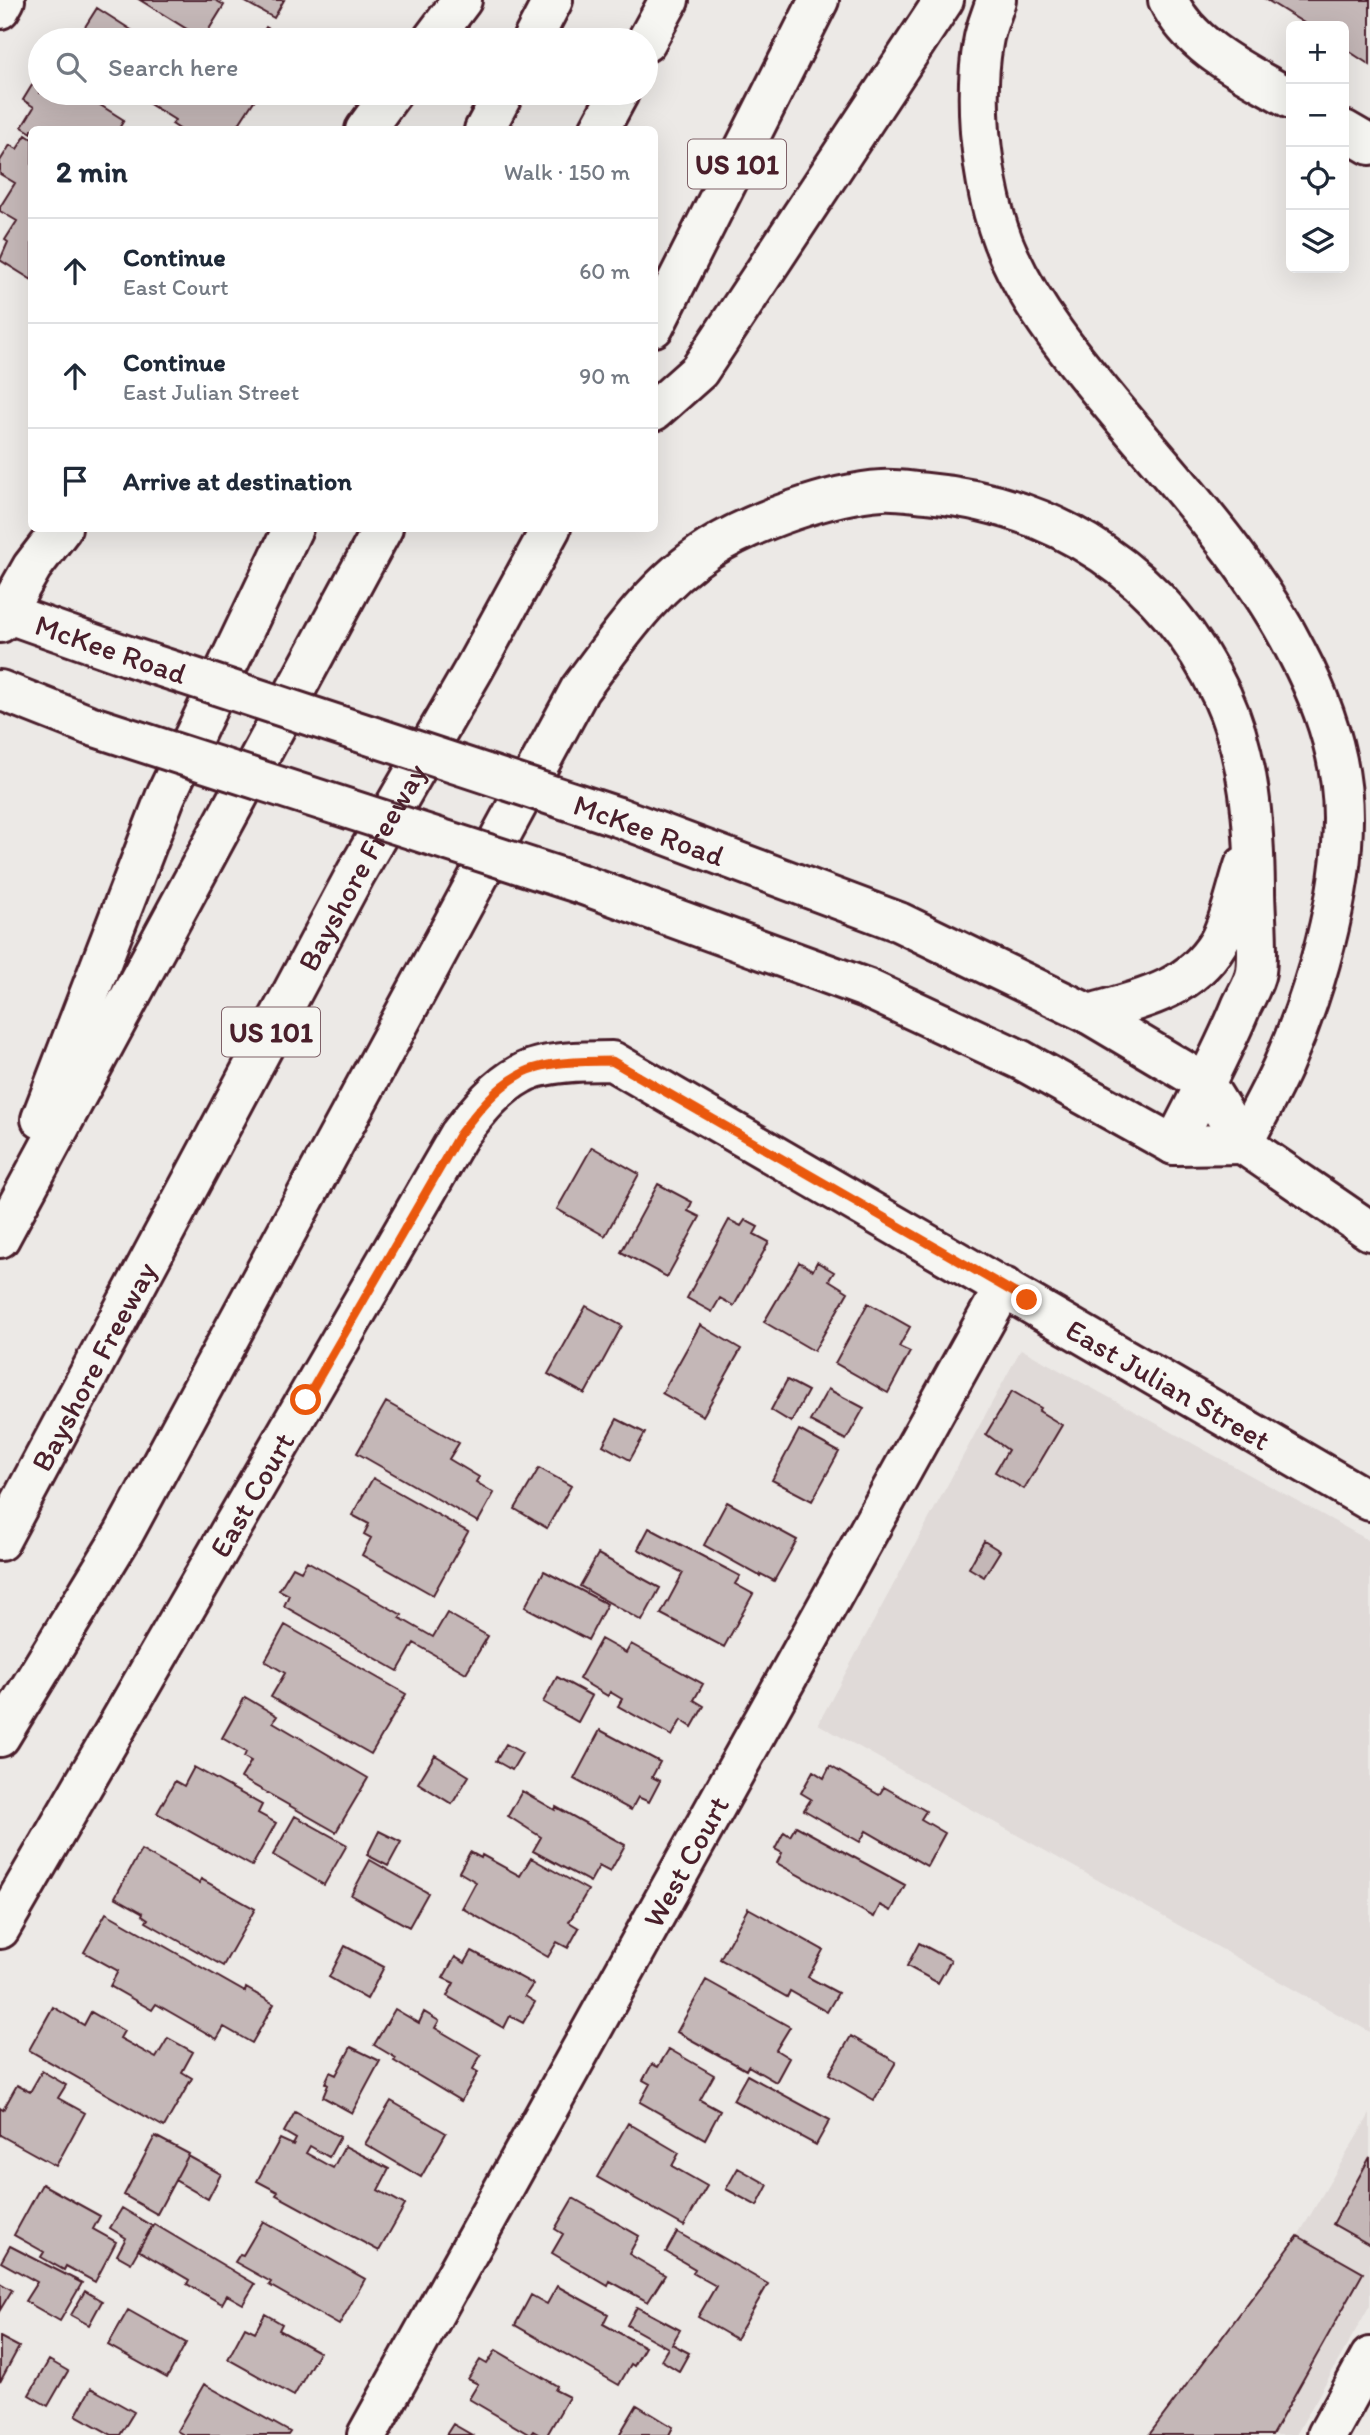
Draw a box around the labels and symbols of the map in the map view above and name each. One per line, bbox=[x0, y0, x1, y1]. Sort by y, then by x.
road number: US 101 bbox=[688, 140, 786, 188]
street label: McKee Road bbox=[30, 606, 192, 692]
street label: Bayshore Freeway bbox=[289, 756, 434, 977]
street label: McKee Road bbox=[569, 786, 730, 874]
road number: US 101 bbox=[222, 1007, 320, 1056]
street label: Bayshore Freeway bbox=[22, 1255, 164, 1477]
route end bbox=[1011, 1284, 1042, 1315]
street label: East Julian Street bbox=[1060, 1310, 1277, 1458]
route start bbox=[290, 1384, 321, 1415]
street label: East Court bbox=[201, 1425, 302, 1563]
street label: West Court bbox=[634, 1789, 737, 1934]

